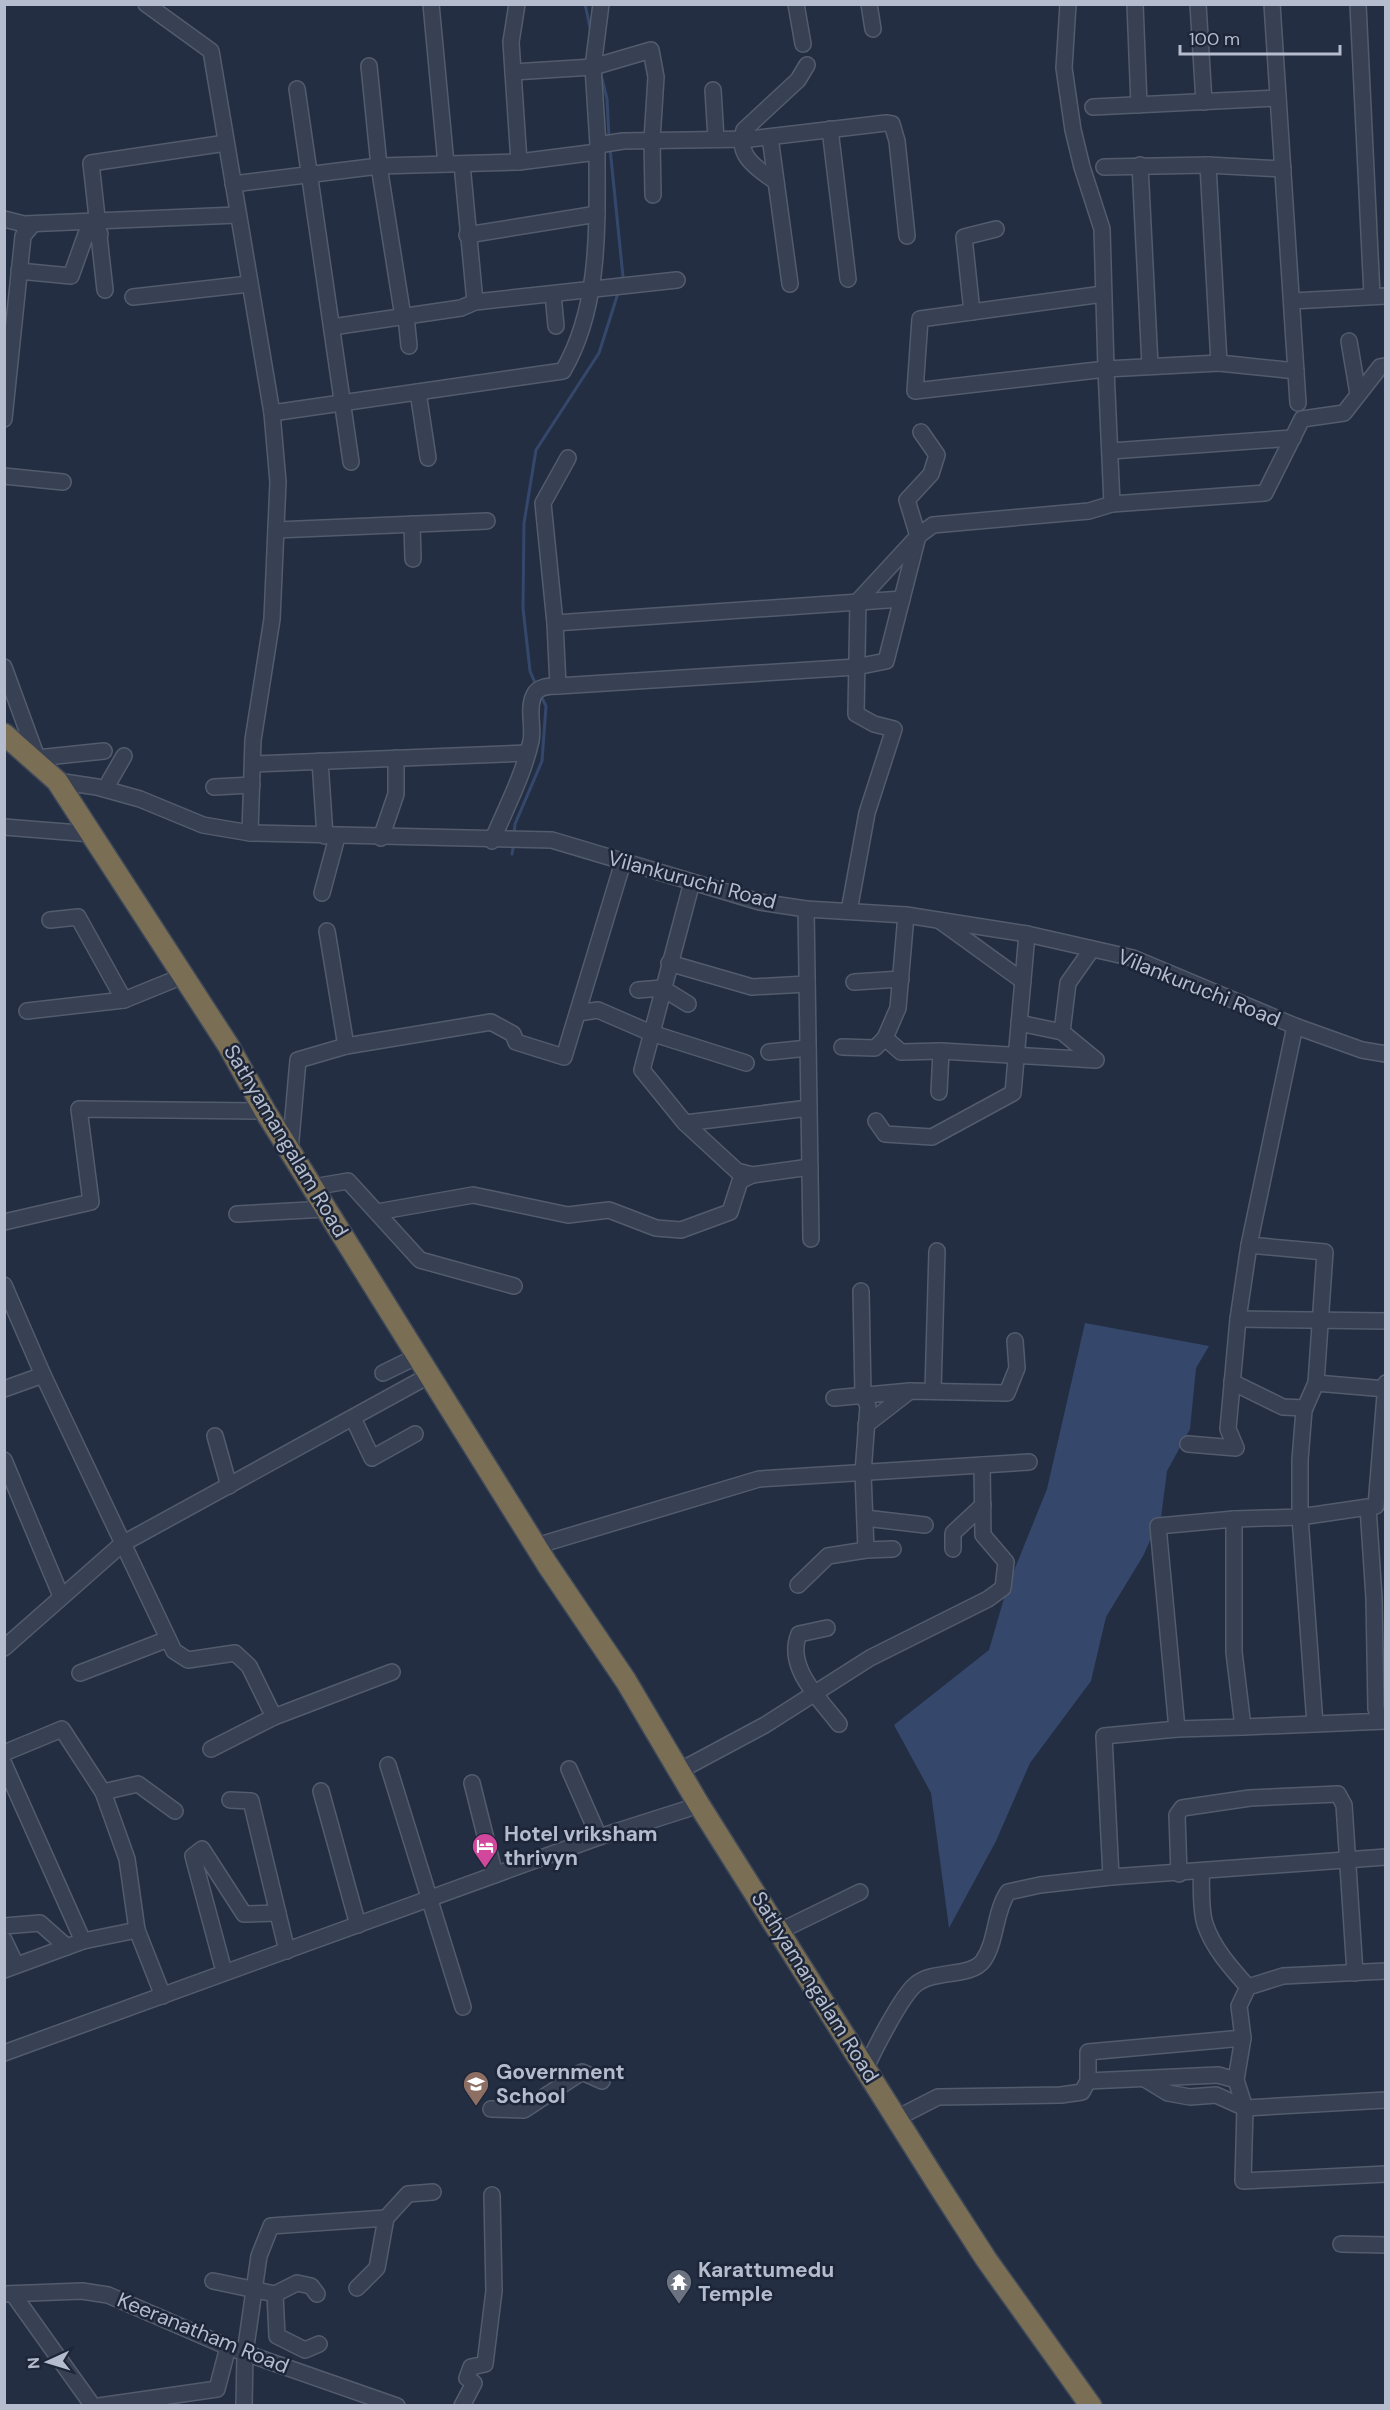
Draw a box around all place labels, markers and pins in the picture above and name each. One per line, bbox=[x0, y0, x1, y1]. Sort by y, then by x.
place label: Hotel vriksham thrivyn bbox=[504, 1820, 657, 1872]
hotel icon: Hotel vriksham thrivyn bbox=[470, 1831, 500, 1869]
place label: Government School bbox=[496, 2058, 625, 2110]
school or university icon: Government School bbox=[461, 2069, 491, 2107]
place label: Karattumedu Temple bbox=[698, 2256, 834, 2308]
temple icon: Karattumedu Temple bbox=[664, 2267, 694, 2305]

